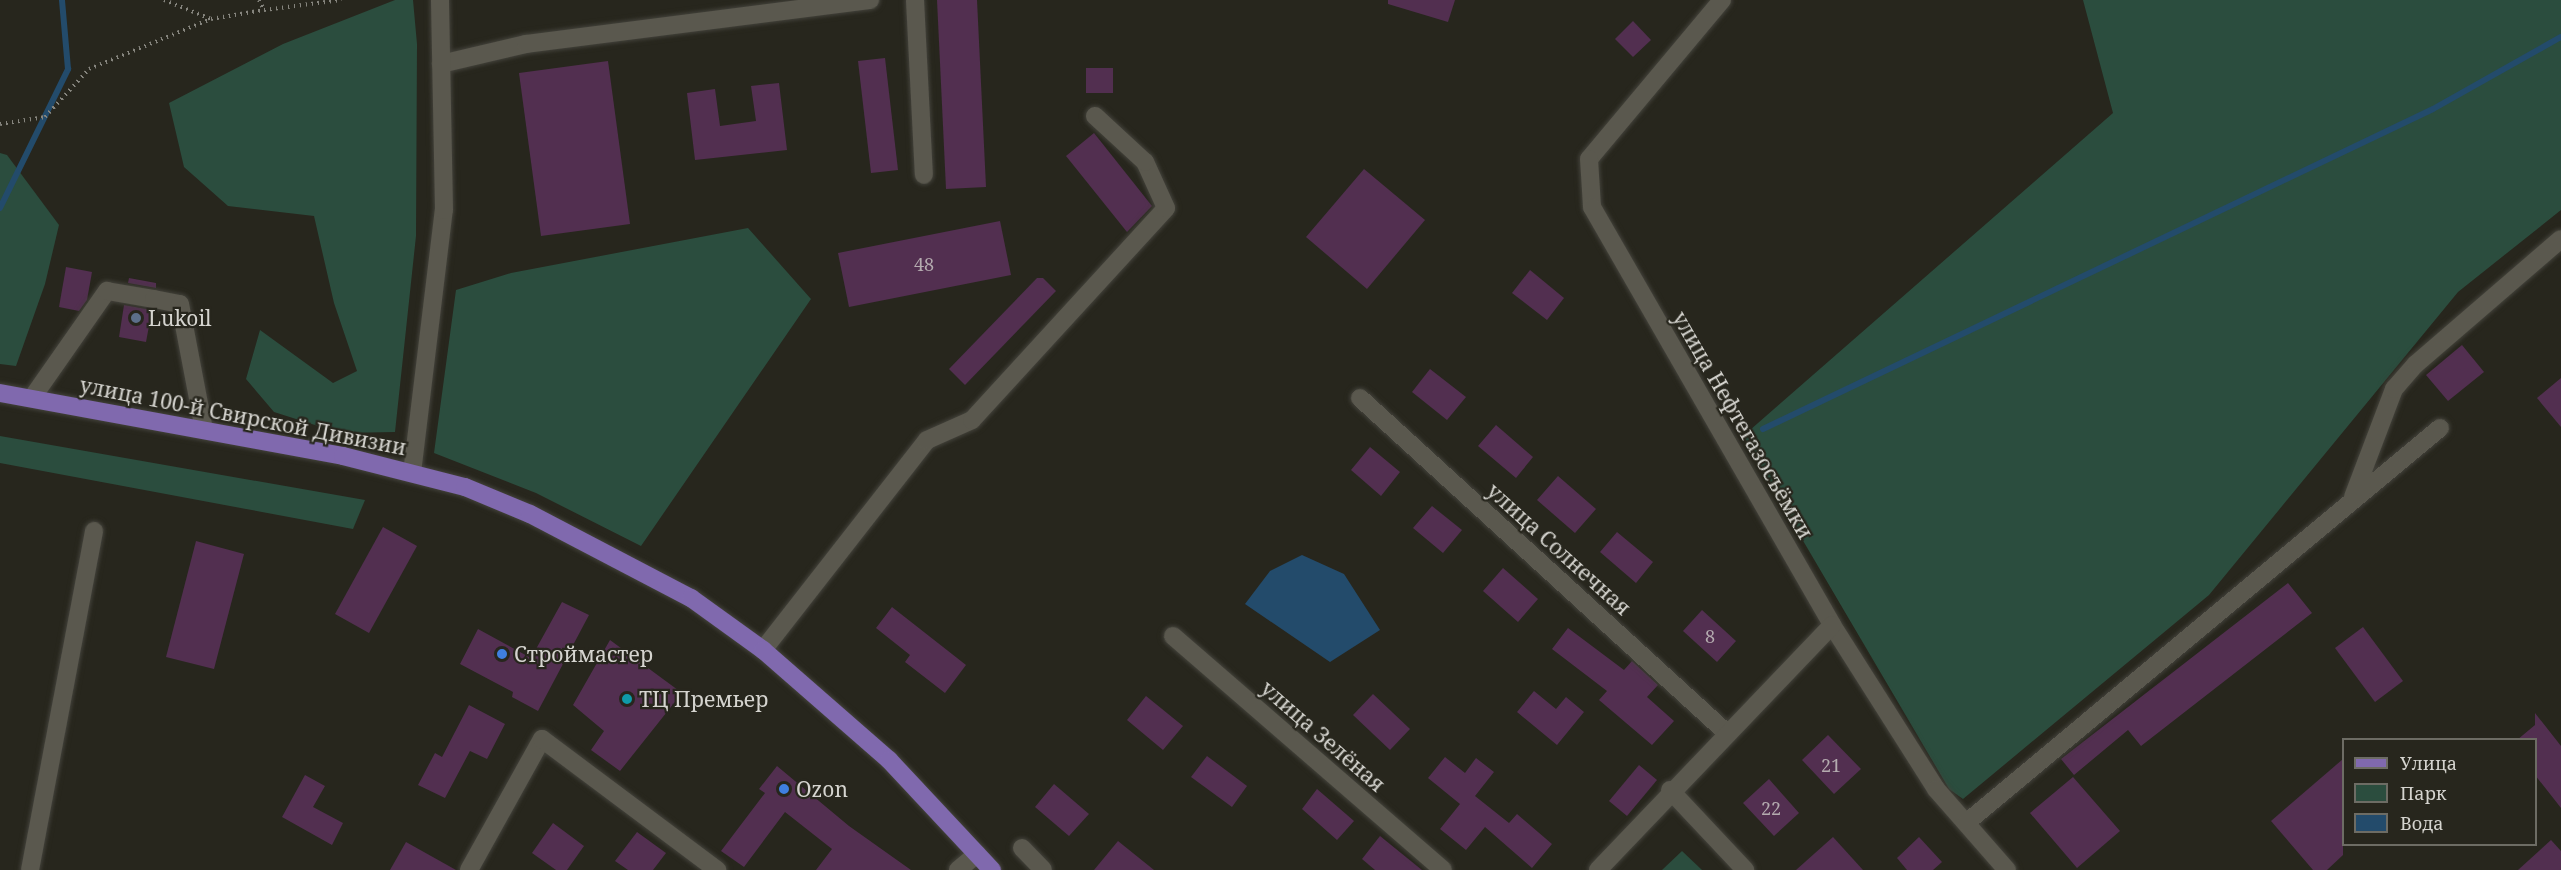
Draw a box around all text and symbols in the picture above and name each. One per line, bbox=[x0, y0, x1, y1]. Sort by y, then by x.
house number: 48 bbox=[914, 253, 934, 275]
place label: Lukoil bbox=[148, 305, 212, 331]
street label: улица Нефтегазосъёмки bbox=[1667, 307, 1819, 543]
marker: Lukoil bbox=[129, 311, 143, 325]
street label: улица 100-й Свирской Дивизии bbox=[78, 372, 408, 460]
street label: улица Солнечная bbox=[1482, 478, 1636, 620]
house number: 8 bbox=[1705, 625, 1715, 647]
place label: Строймастер bbox=[514, 641, 653, 667]
marker: Строймастер bbox=[495, 647, 509, 661]
street label: улица Зелёная bbox=[1256, 675, 1390, 797]
place label: ТЦ Премьер bbox=[639, 686, 768, 712]
marker: ТЦ Премьер bbox=[620, 692, 634, 706]
legend bbox=[2342, 738, 2537, 846]
text: Улица bbox=[2400, 751, 2457, 775]
house number: 21 bbox=[1821, 754, 1841, 776]
place label: Ozon bbox=[796, 776, 848, 802]
text: Парк bbox=[2400, 781, 2447, 805]
marker: Ozon bbox=[777, 782, 791, 796]
house number: 22 bbox=[1761, 797, 1781, 819]
text: Вода bbox=[2400, 811, 2444, 835]

